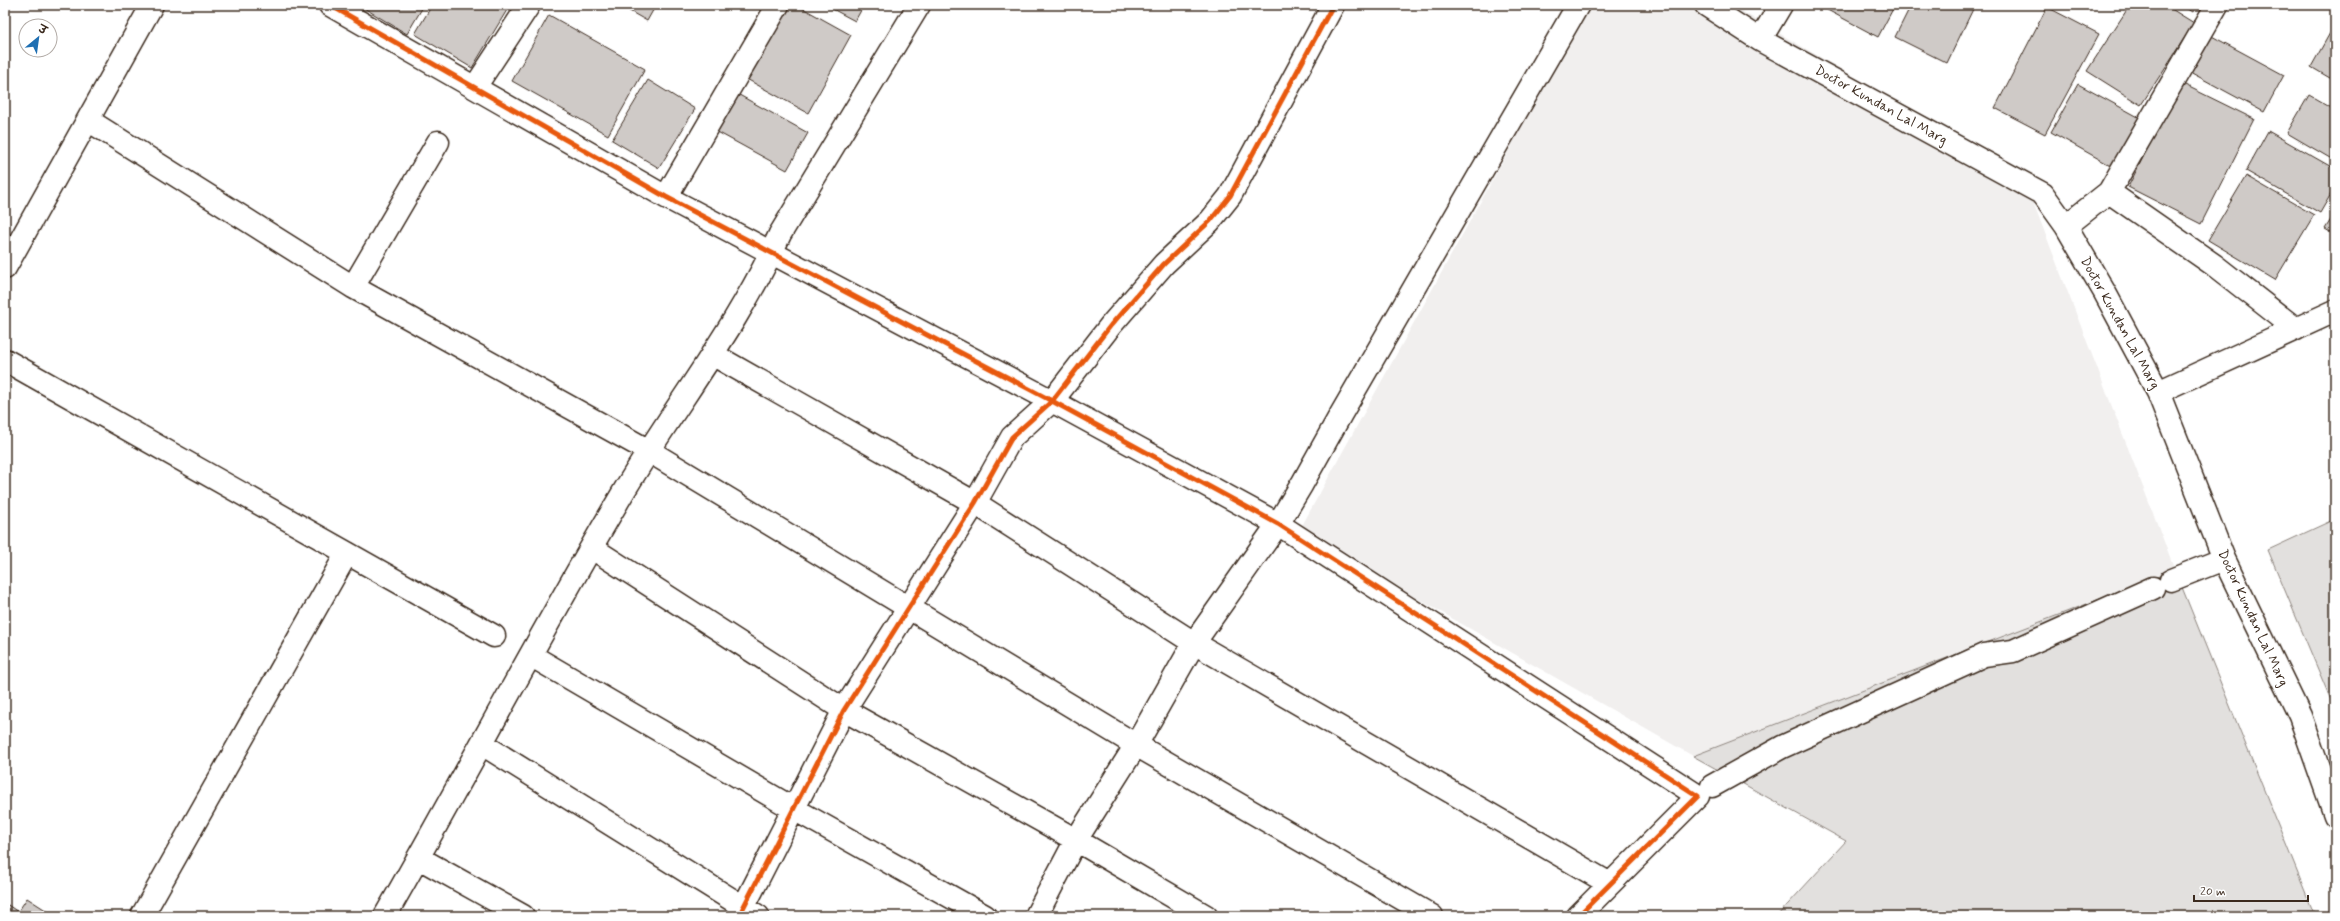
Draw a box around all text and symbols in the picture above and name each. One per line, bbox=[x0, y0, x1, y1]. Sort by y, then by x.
north arrow bbox=[18, 18, 58, 58]
text: उ bbox=[35, 22, 50, 39]
street label: Doctor Kundan Lal Marg bbox=[1811, 61, 1951, 149]
street label: Doctor Kundan Lal Marg bbox=[2076, 253, 2164, 393]
street label: Doctor Kundan Lal Marg bbox=[2213, 547, 2293, 689]
scale bar bbox=[2194, 877, 2308, 903]
text: 20 m bbox=[2200, 884, 2226, 900]

